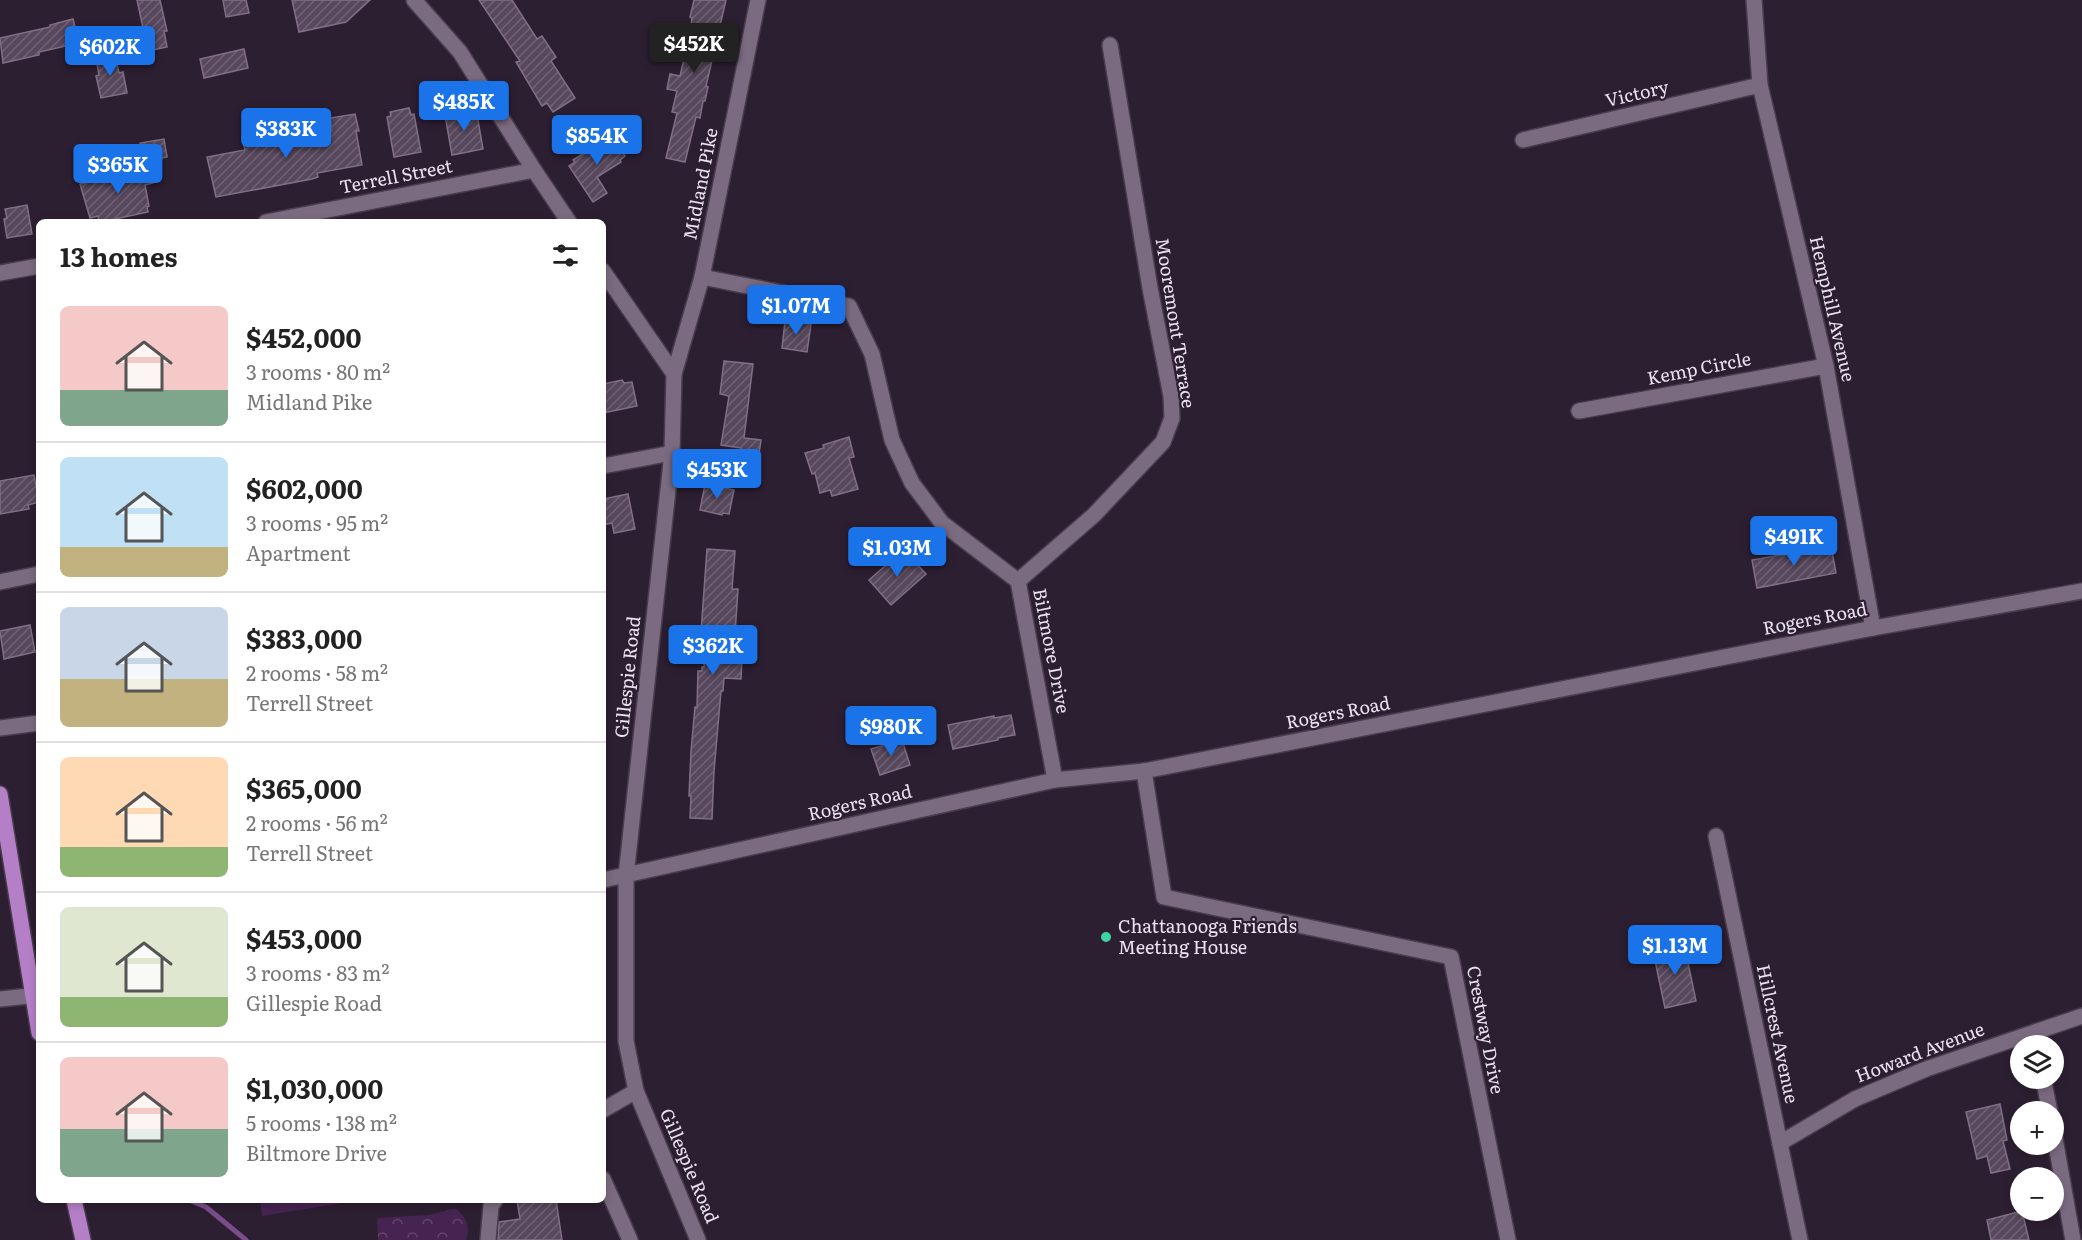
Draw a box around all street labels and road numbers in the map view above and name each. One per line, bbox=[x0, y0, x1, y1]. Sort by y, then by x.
street label: Victory bbox=[1602, 72, 1672, 113]
street label: Midland Pike bbox=[675, 125, 724, 242]
street label: Terrell Street bbox=[337, 151, 455, 200]
street label: Hemphill Avenue bbox=[1804, 233, 1863, 384]
street label: Mooremont Terrace bbox=[1150, 236, 1203, 410]
street label: Kemp Circle bbox=[1644, 344, 1753, 391]
street label: Biltmore Drive bbox=[1027, 586, 1078, 716]
street label: Rogers Road bbox=[1760, 594, 1869, 641]
street label: Gillespie Road bbox=[607, 615, 646, 739]
street label: Rogers Road bbox=[1283, 688, 1392, 735]
street label: Rogers Road bbox=[805, 776, 914, 827]
street label: Hillcrest Avenue bbox=[1751, 962, 1806, 1106]
street label: Crestway Drive bbox=[1461, 963, 1512, 1096]
street label: Howard Avenue bbox=[1851, 1015, 1988, 1089]
street label: Gillespie Road bbox=[654, 1104, 727, 1227]

